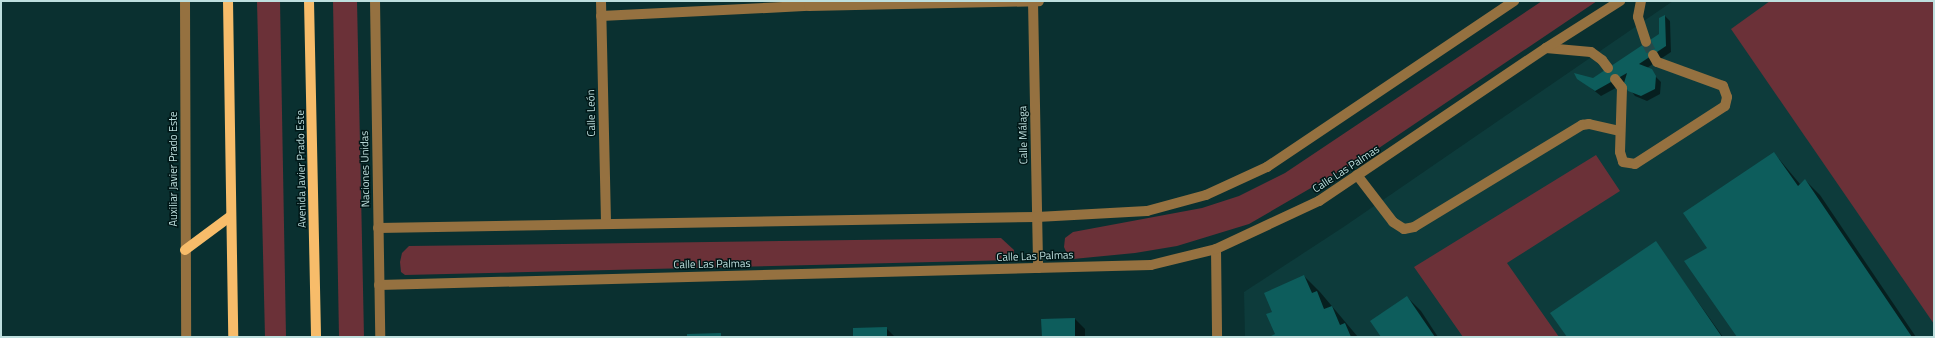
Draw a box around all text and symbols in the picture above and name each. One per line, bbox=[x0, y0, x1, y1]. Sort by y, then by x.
street label: Calle León bbox=[584, 89, 598, 137]
street label: Calle Málaga bbox=[1016, 106, 1030, 164]
street label: Avenida Javier Prado Este bbox=[293, 110, 309, 228]
street label: Auxiliar Javier Prado Este bbox=[166, 111, 180, 227]
street label: Naciones Unidas bbox=[358, 130, 372, 208]
street label: Calle Las Palmas bbox=[1310, 142, 1382, 196]
street label: Calle Las Palmas bbox=[996, 248, 1074, 264]
street label: Calle Las Palmas bbox=[673, 257, 751, 271]

